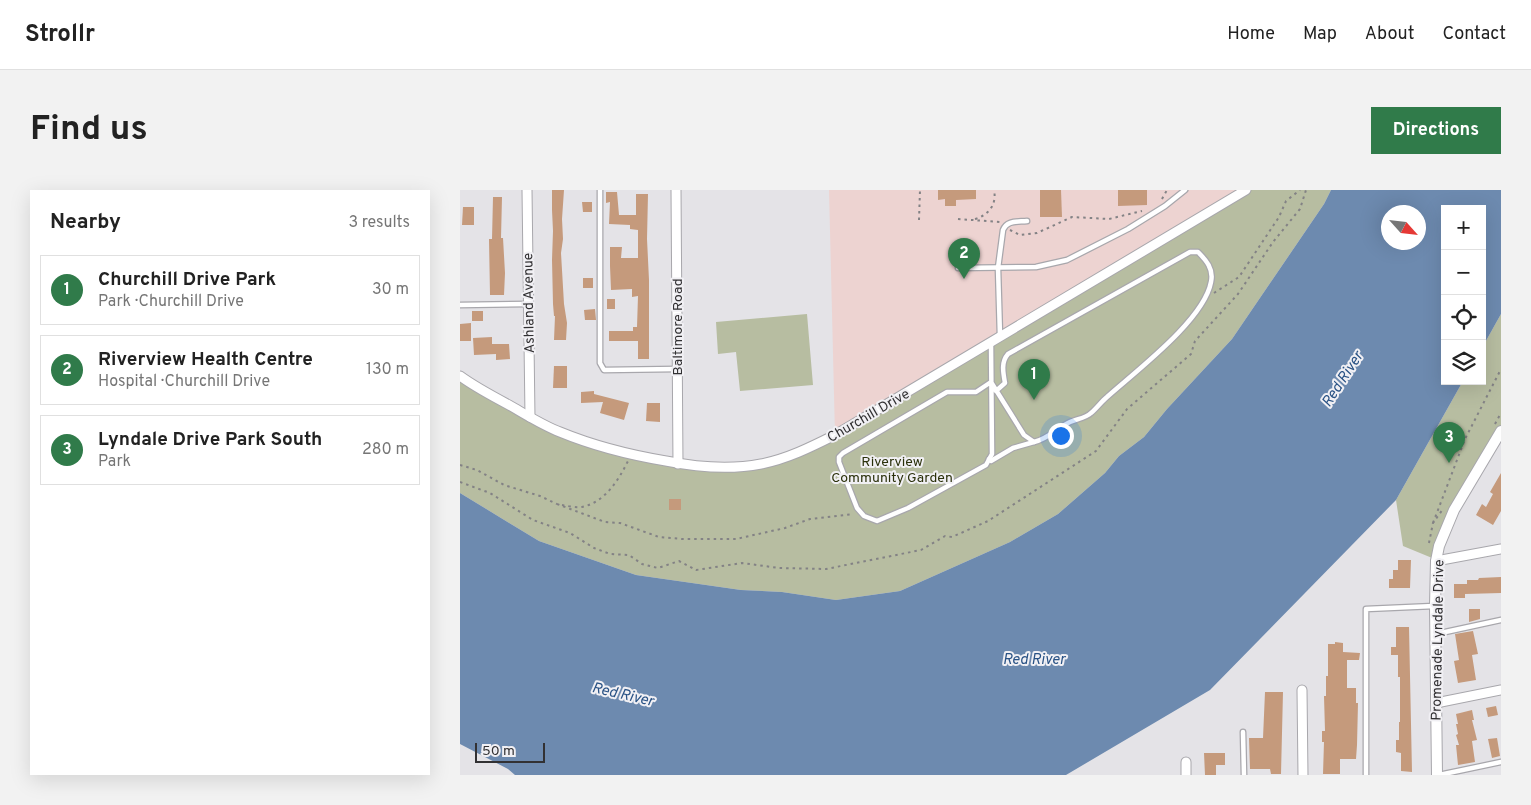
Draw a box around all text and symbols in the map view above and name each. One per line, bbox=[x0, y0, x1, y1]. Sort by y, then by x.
text: Strollr bbox=[25, 20, 95, 50]
text: Home bbox=[1227, 23, 1275, 46]
text: Map bbox=[1303, 23, 1337, 46]
text: About bbox=[1365, 23, 1414, 46]
text: Contact bbox=[1442, 23, 1506, 46]
button: Directions bbox=[1371, 107, 1501, 154]
text: Find us bbox=[30, 108, 148, 152]
north arrow bbox=[1381, 205, 1426, 250]
map controls bbox=[1441, 205, 1486, 385]
button: + bbox=[1441, 205, 1486, 250]
text: Nearby bbox=[50, 209, 121, 236]
text: 3 results bbox=[348, 213, 410, 233]
pin: 2 bbox=[948, 238, 980, 279]
button: − bbox=[1441, 250, 1486, 295]
street label: Ashland Avenue bbox=[520, 253, 539, 353]
text: Churchill Drive Park bbox=[98, 268, 276, 292]
street label: Baltimore Road bbox=[670, 278, 687, 376]
text: 1 bbox=[64, 280, 70, 300]
text: 30 m bbox=[372, 280, 409, 300]
text: Park · Churchill Drive bbox=[98, 292, 244, 312]
button: locate bbox=[1441, 295, 1486, 340]
button: layers bbox=[1441, 340, 1486, 385]
water label: Red River bbox=[1318, 347, 1369, 411]
text: Riverview Health Centre bbox=[98, 348, 313, 372]
pin: 1 bbox=[1018, 359, 1050, 400]
text: 2 bbox=[62, 360, 72, 380]
text: 130 m bbox=[366, 360, 409, 380]
text: Hospital · Churchill Drive bbox=[98, 372, 270, 392]
street label: Churchill Drive bbox=[825, 386, 913, 447]
pin: 3 bbox=[1433, 422, 1465, 463]
your location bbox=[1048, 423, 1074, 449]
text: Lyndale Drive Park South bbox=[98, 428, 322, 452]
text: 3 bbox=[62, 440, 72, 460]
text: 280 m bbox=[362, 440, 409, 460]
text: Park bbox=[98, 452, 131, 472]
park label: Riverview Community Garden bbox=[831, 454, 953, 487]
street label: Promenade Lyndale Drive bbox=[1429, 559, 1448, 721]
water label: Red River bbox=[1003, 651, 1067, 670]
water label: Red River bbox=[590, 679, 657, 712]
scale bar bbox=[475, 740, 545, 763]
text: 50 m bbox=[482, 743, 515, 760]

